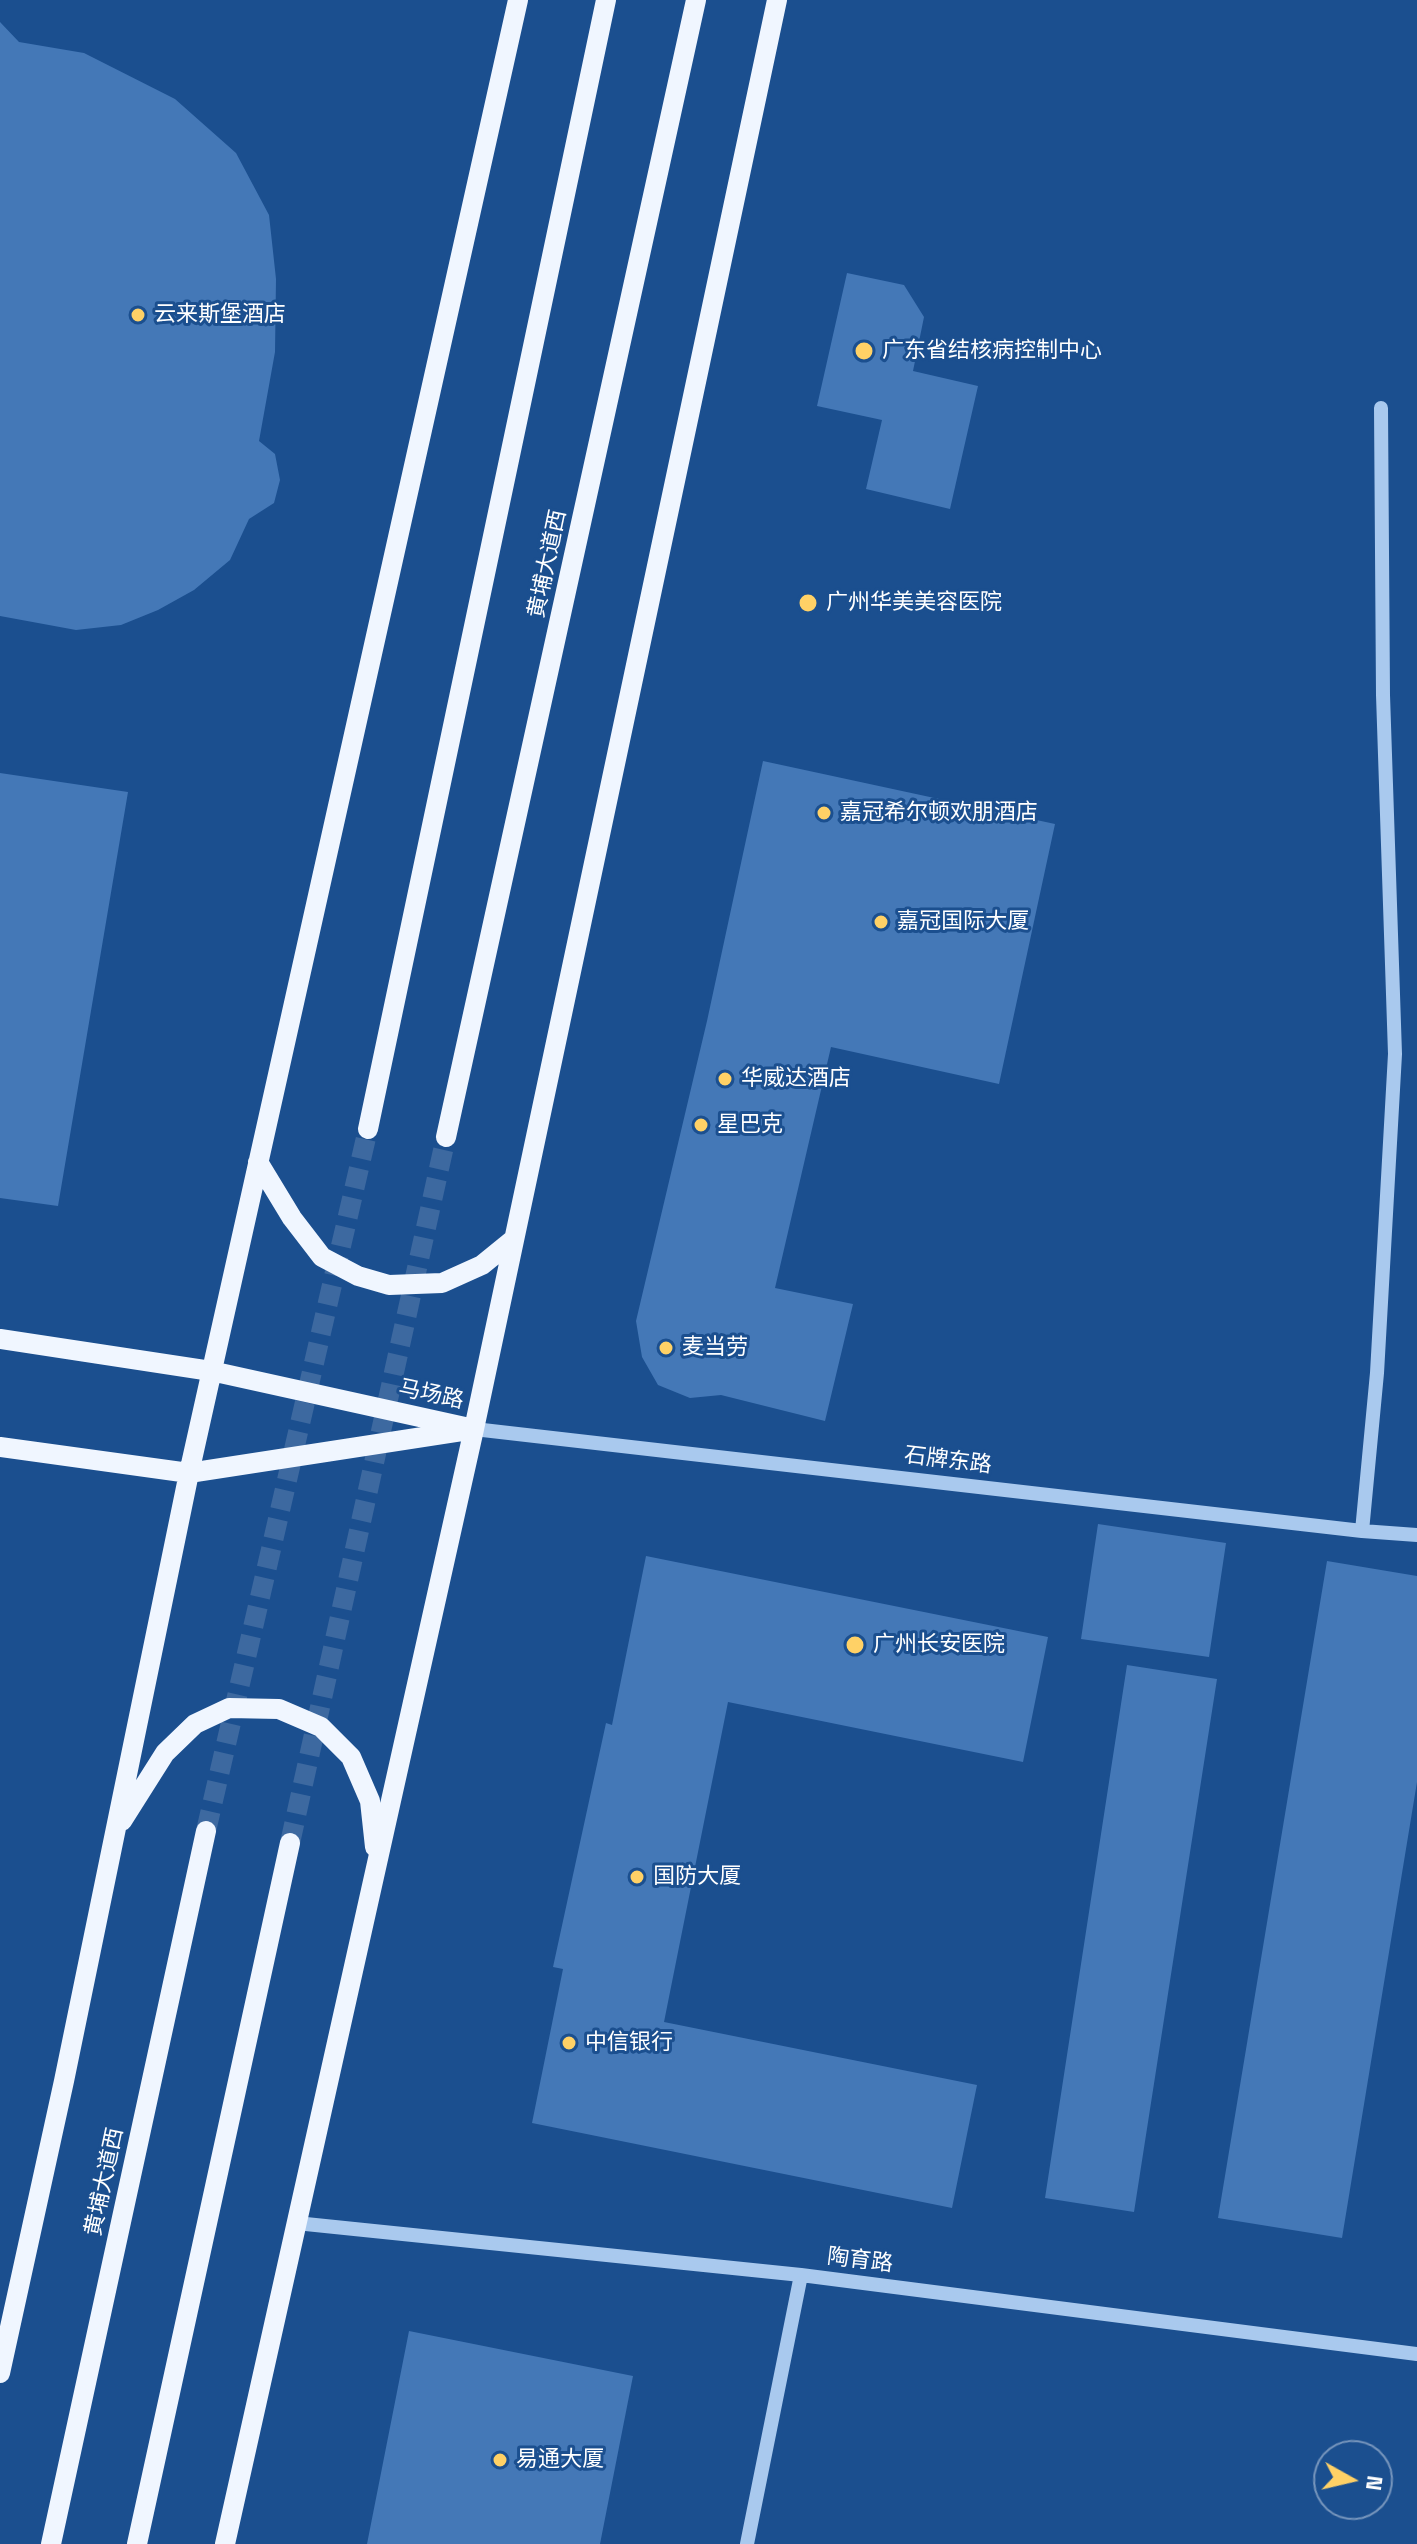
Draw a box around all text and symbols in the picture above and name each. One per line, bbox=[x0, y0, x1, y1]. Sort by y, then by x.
place label: 云来斯堡酒店 bbox=[154, 302, 286, 328]
marker: 云来斯堡酒店 bbox=[129, 306, 147, 324]
place label: 广东省结核病控制中心 bbox=[882, 338, 1102, 364]
marker: 广东省结核病控制中心 bbox=[853, 340, 875, 362]
street label: 黄埔大道西 bbox=[524, 507, 572, 621]
place label: 广州华美美容医院 bbox=[826, 590, 1002, 616]
marker: 广州华美美容医院 bbox=[797, 592, 819, 614]
place label: 嘉冠希尔顿欢朋酒店 bbox=[840, 800, 1038, 826]
marker: 嘉冠希尔顿欢朋酒店 bbox=[815, 804, 833, 822]
place label: 嘉冠国际大厦 bbox=[897, 909, 1029, 935]
marker: 嘉冠国际大厦 bbox=[872, 913, 890, 931]
place label: 华威达酒店 bbox=[741, 1066, 851, 1092]
marker: 华威达酒店 bbox=[716, 1070, 734, 1088]
place label: 星巴克 bbox=[717, 1112, 783, 1138]
marker: 星巴克 bbox=[692, 1116, 710, 1134]
place label: 麦当劳 bbox=[682, 1335, 748, 1361]
marker: 麦当劳 bbox=[657, 1339, 675, 1357]
street label: 马场路 bbox=[396, 1375, 466, 1415]
street label: 石牌东路 bbox=[903, 1443, 993, 1479]
place label: 广州长安医院 bbox=[873, 1632, 1005, 1658]
marker: 广州长安医院 bbox=[844, 1634, 866, 1656]
place label: 国防大厦 bbox=[653, 1864, 741, 1890]
marker: 国防大厦 bbox=[628, 1868, 646, 1886]
place label: 中信银行 bbox=[585, 2030, 673, 2056]
marker: 中信银行 bbox=[560, 2034, 578, 2052]
street label: 黄埔大道西 bbox=[81, 2125, 129, 2239]
street label: 陶育路 bbox=[826, 2244, 894, 2278]
north arrow bbox=[1313, 2440, 1393, 2520]
place label: 易通大厦 bbox=[516, 2447, 604, 2473]
marker: 易通大厦 bbox=[491, 2451, 509, 2469]
text: N bbox=[1360, 2474, 1390, 2492]

